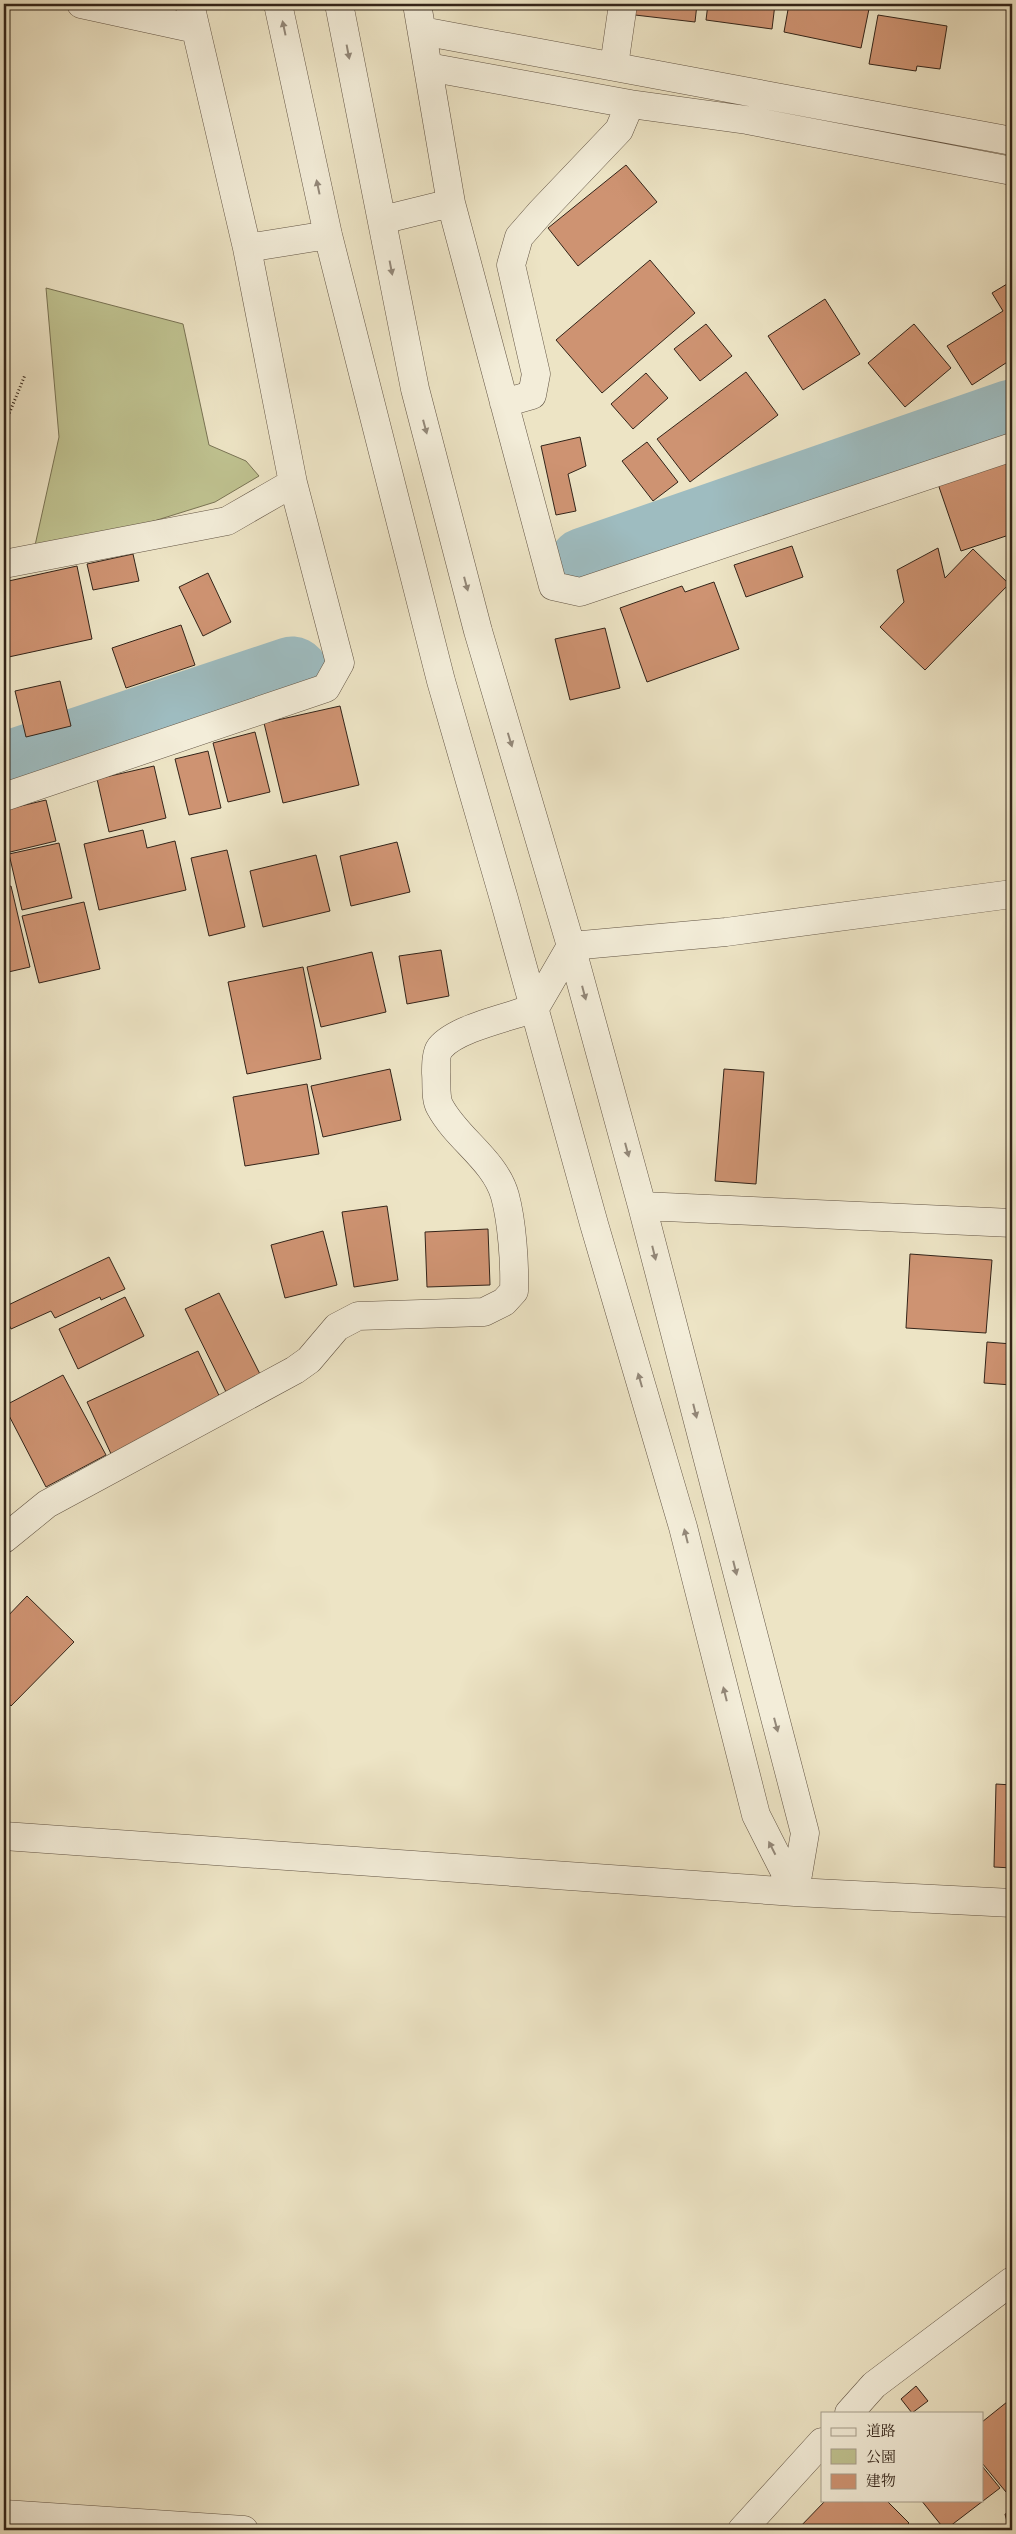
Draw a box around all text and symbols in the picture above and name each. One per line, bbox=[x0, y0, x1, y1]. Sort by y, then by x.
one-way arrow bbox=[279, 20, 287, 36]
one-way arrow bbox=[345, 44, 353, 60]
one-way arrow bbox=[313, 179, 321, 195]
one-way arrow bbox=[387, 260, 395, 276]
one-way arrow bbox=[421, 419, 429, 434]
one-way arrow bbox=[462, 577, 470, 592]
one-way arrow bbox=[507, 733, 515, 748]
one-way arrow bbox=[581, 986, 589, 1001]
one-way arrow bbox=[623, 1142, 631, 1157]
one-way arrow bbox=[650, 1246, 658, 1261]
one-way arrow bbox=[635, 1373, 643, 1388]
one-way arrow bbox=[691, 1403, 699, 1418]
one-way arrow bbox=[681, 1529, 689, 1544]
one-way arrow bbox=[731, 1561, 739, 1576]
one-way arrow bbox=[721, 1686, 729, 1701]
one-way arrow bbox=[772, 1718, 780, 1733]
one-way arrow bbox=[768, 1841, 776, 1856]
legend bbox=[821, 2412, 984, 2502]
text: 道路 bbox=[866, 2422, 896, 2441]
text: 公園 bbox=[866, 2448, 896, 2467]
text: 建物 bbox=[866, 2472, 896, 2491]

